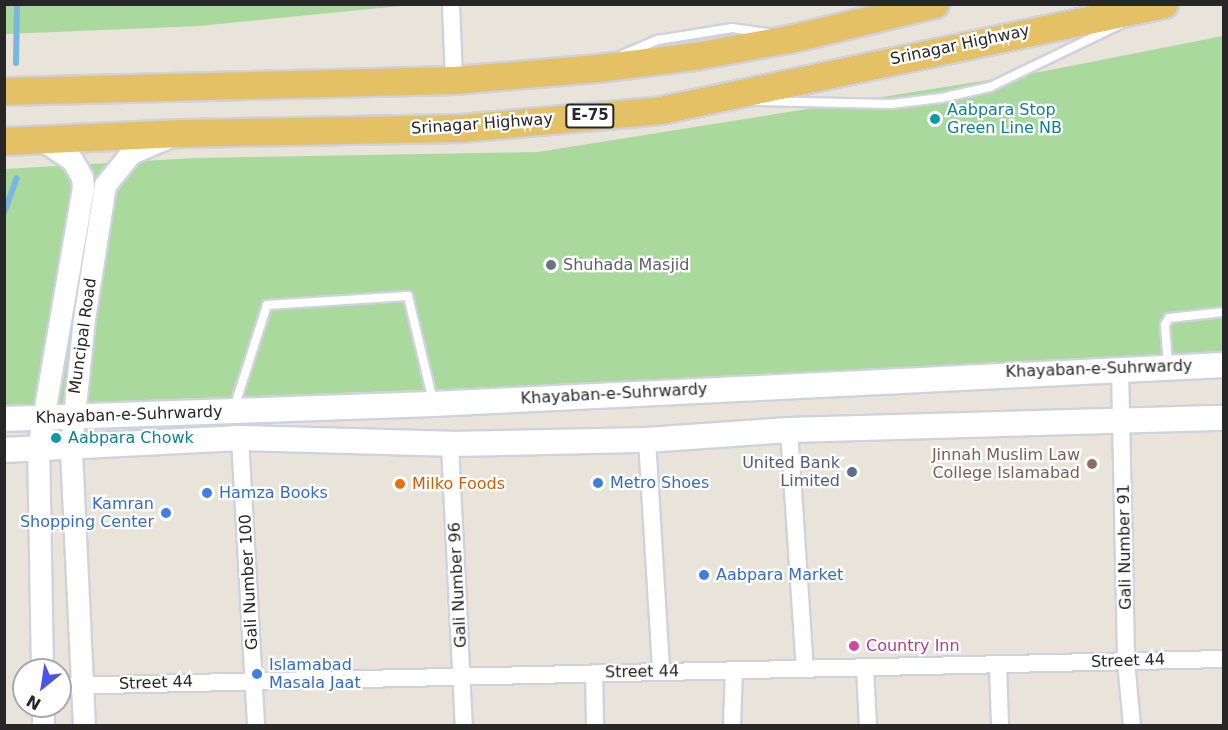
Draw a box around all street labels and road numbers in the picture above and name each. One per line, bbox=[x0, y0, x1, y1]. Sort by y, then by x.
street label: Srinagar Highway bbox=[889, 21, 1031, 69]
road number: E-75 bbox=[564, 104, 616, 128]
street label: Srinagar Highway bbox=[411, 109, 553, 139]
street label: Muncipal Road bbox=[65, 277, 101, 395]
street label: Khayaban-e-Suhrwardy bbox=[1005, 356, 1193, 382]
street label: Khayaban-e-Suhrwardy bbox=[520, 380, 708, 408]
street label: Khayaban-e-Suhrwardy bbox=[35, 402, 223, 428]
street label: Gali Number 91 bbox=[1114, 484, 1136, 610]
street label: Gali Number 100 bbox=[236, 514, 262, 650]
street label: Gali Number 96 bbox=[445, 522, 471, 648]
street label: Street 44 bbox=[1091, 650, 1165, 672]
street label: Street 44 bbox=[605, 662, 679, 682]
street label: Street 44 bbox=[119, 672, 193, 694]

